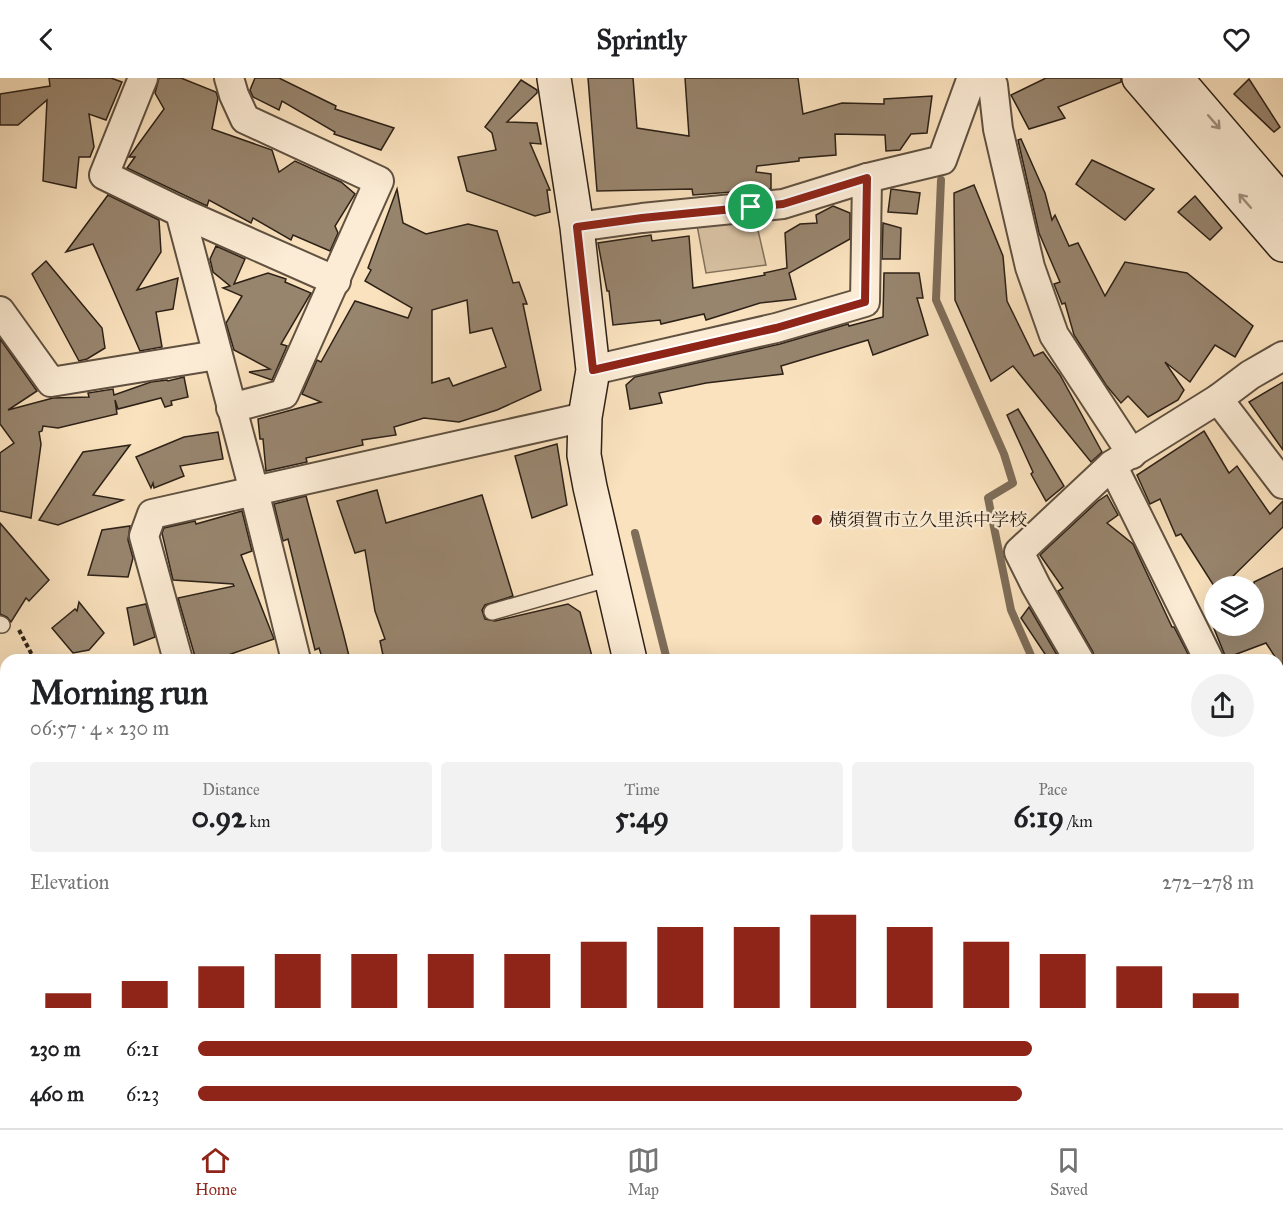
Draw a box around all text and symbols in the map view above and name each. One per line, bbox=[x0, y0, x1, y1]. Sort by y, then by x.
icon: back bbox=[30, 23, 63, 56]
text: Sprintly bbox=[596, 23, 687, 56]
icon: heart bbox=[1220, 23, 1253, 56]
one-way arrow bbox=[1207, 114, 1221, 129]
pin bbox=[725, 181, 776, 232]
icon: arrive bbox=[734, 190, 767, 223]
one-way arrow bbox=[1238, 193, 1252, 208]
place label: 横須賀市立久里浜中学校 bbox=[829, 509, 1027, 531]
marker: 横須賀市立久里浜中学校 bbox=[810, 513, 824, 527]
map controls bbox=[1204, 576, 1264, 636]
button: layers bbox=[1204, 576, 1264, 636]
text: Morning run bbox=[30, 673, 208, 713]
button: share bbox=[1191, 674, 1254, 737]
text: 06:57 · 4 × 230 m bbox=[30, 716, 169, 740]
text: Distance bbox=[202, 780, 260, 799]
text: Time bbox=[624, 780, 660, 799]
text: Pace bbox=[1038, 780, 1068, 799]
text: 0.92 bbox=[192, 799, 246, 835]
text: 5:49 bbox=[615, 799, 669, 835]
text: 6:19 bbox=[1013, 799, 1064, 835]
text: km bbox=[246, 812, 270, 831]
text: /km bbox=[1064, 812, 1093, 831]
text: Elevation bbox=[30, 870, 109, 894]
text: 272–278 m bbox=[1162, 870, 1254, 894]
text: 230 m bbox=[30, 1037, 81, 1061]
text: 6:21 bbox=[126, 1037, 159, 1061]
text: 460 m bbox=[30, 1082, 84, 1106]
text: 6:23 bbox=[126, 1082, 159, 1106]
tab: Home bbox=[195, 1144, 237, 1199]
tab: Map bbox=[627, 1144, 660, 1199]
tab: Saved bbox=[1050, 1144, 1088, 1199]

